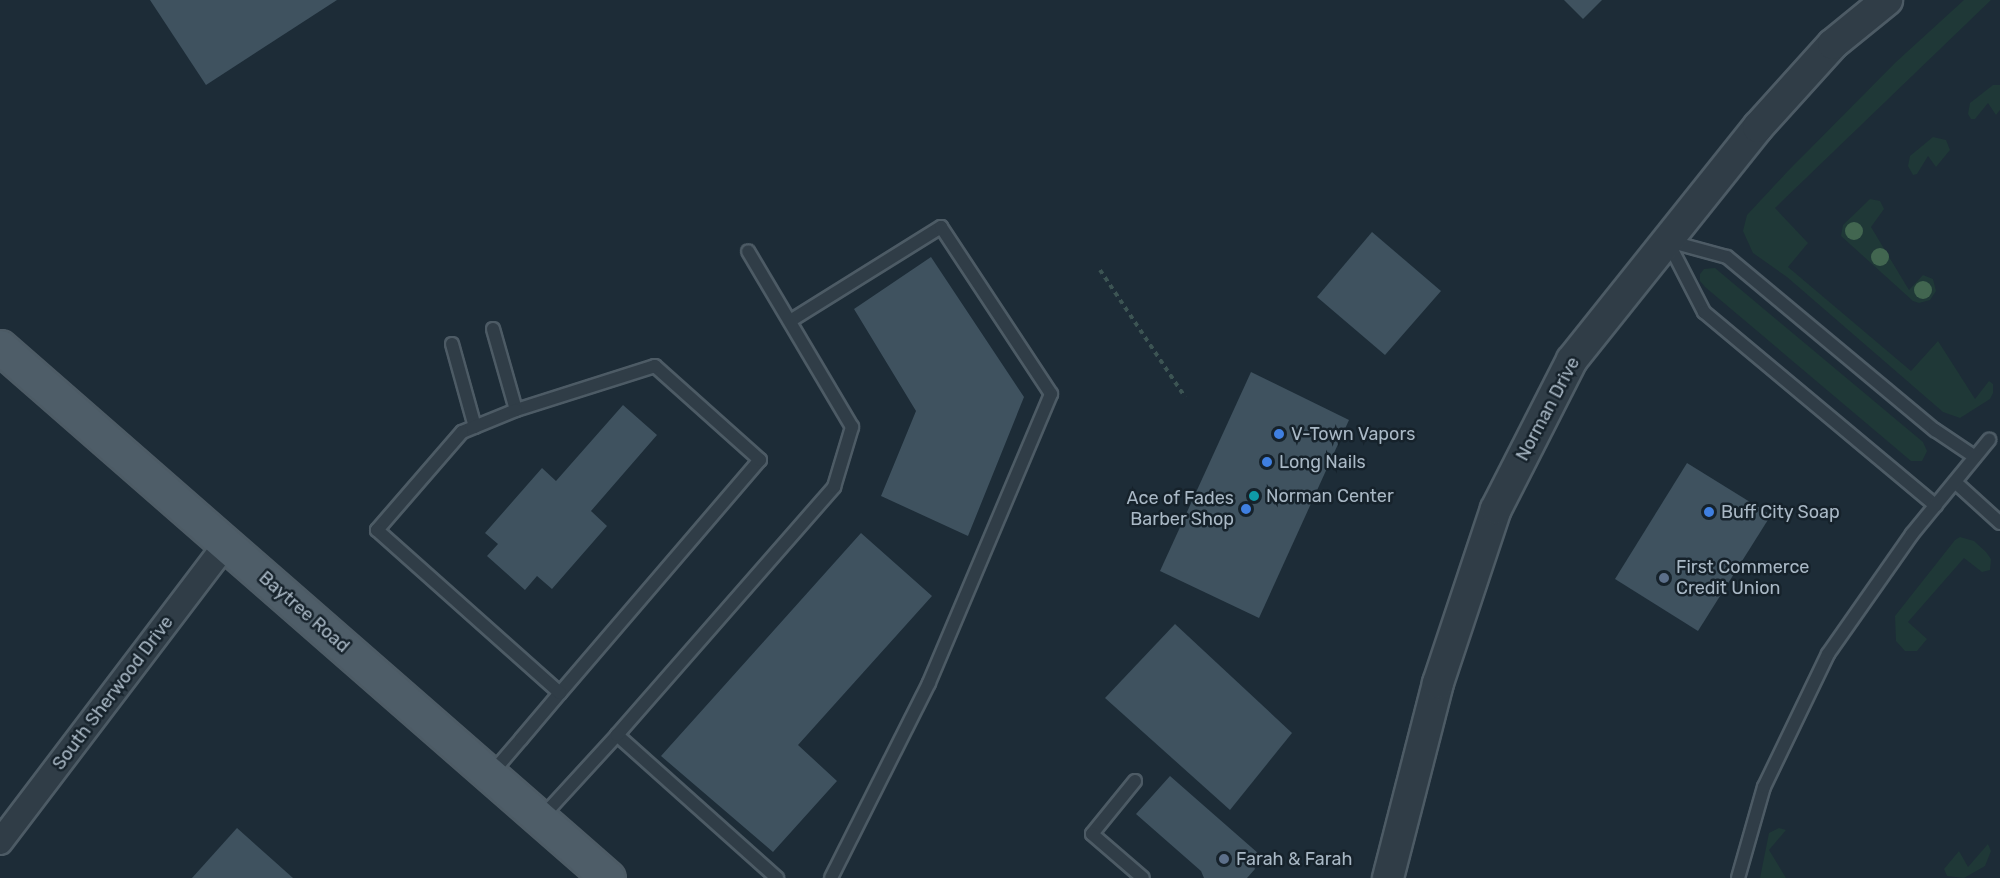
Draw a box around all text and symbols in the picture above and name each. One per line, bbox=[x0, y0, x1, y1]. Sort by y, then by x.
street label: Norman Drive bbox=[1512, 353, 1584, 465]
place label: V-Town Vapors bbox=[1291, 423, 1416, 445]
marker: V-Town Vapors bbox=[1272, 427, 1286, 441]
place label: Long Nails bbox=[1279, 451, 1366, 473]
marker: Long Nails bbox=[1260, 455, 1274, 469]
place label: Norman Center bbox=[1266, 485, 1394, 507]
place label: Ace of Fades Barber Shop bbox=[1126, 488, 1234, 530]
marker: Norman Center bbox=[1247, 489, 1261, 503]
place label: Buff City Soap bbox=[1721, 501, 1841, 523]
marker: Ace of Fades Barber Shop bbox=[1239, 502, 1253, 516]
marker: Buff City Soap bbox=[1702, 505, 1716, 519]
place label: First Commerce Credit Union bbox=[1676, 557, 1809, 600]
street label: Baytree Road bbox=[254, 567, 354, 657]
marker: First Commerce Credit Union bbox=[1657, 571, 1671, 585]
street label: South Sherwood Drive bbox=[48, 612, 178, 774]
place label: Farah & Farah bbox=[1236, 848, 1352, 870]
marker: Farah & Farah bbox=[1217, 852, 1231, 866]

